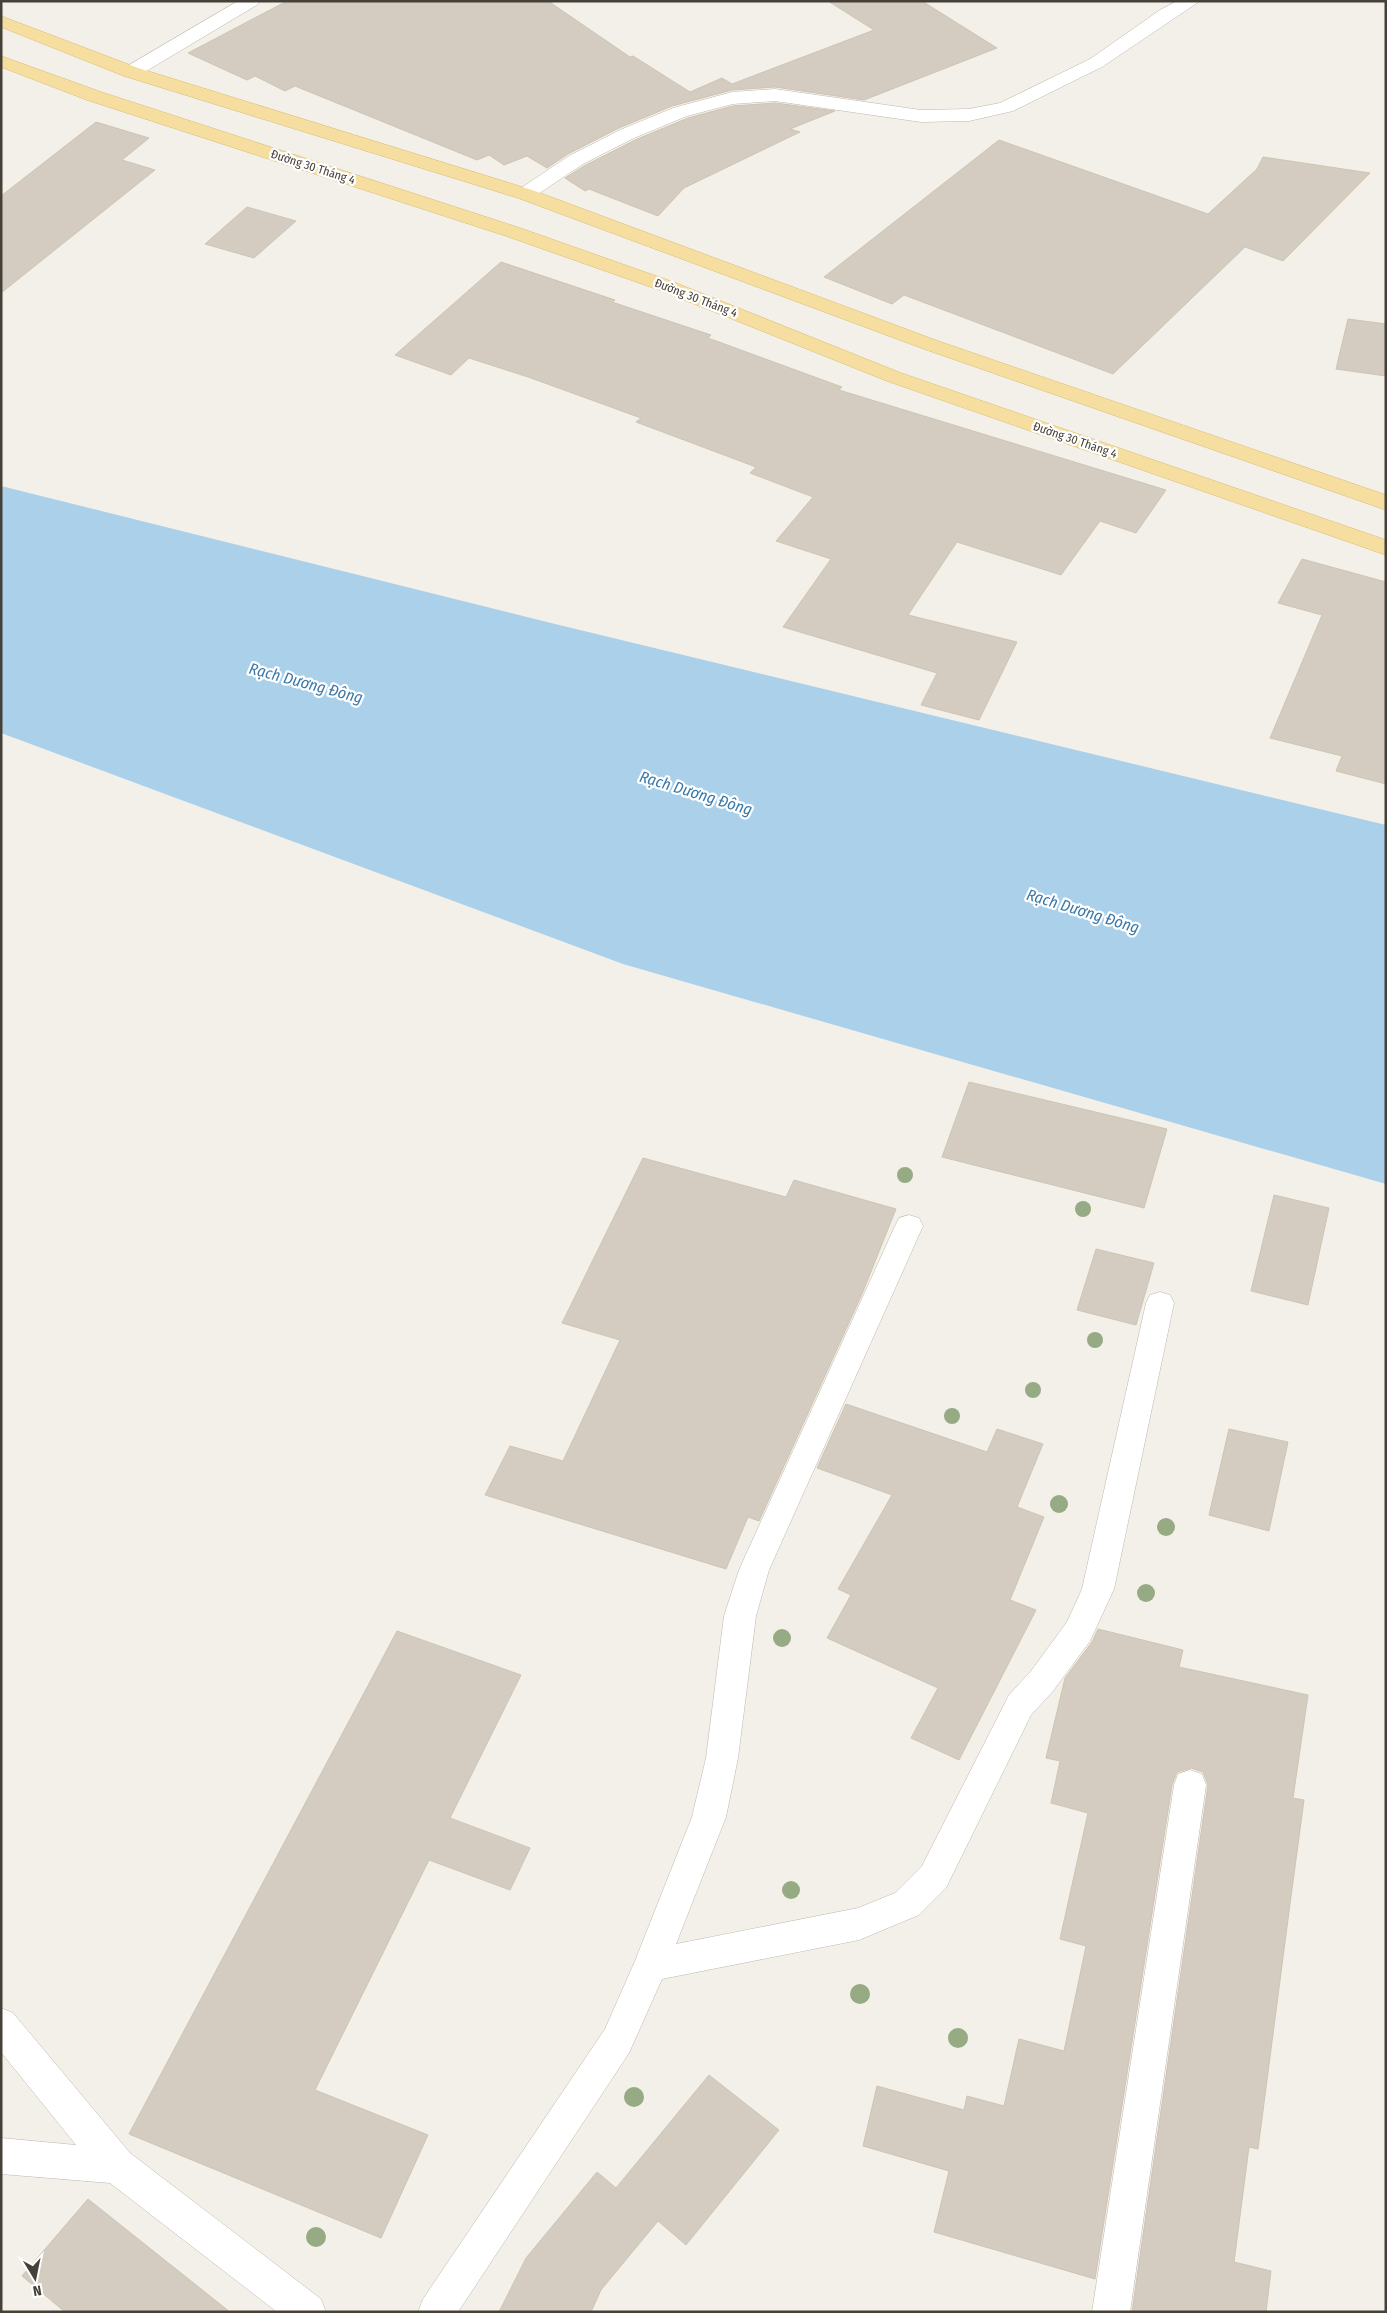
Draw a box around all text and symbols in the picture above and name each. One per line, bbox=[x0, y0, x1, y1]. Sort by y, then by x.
street label: Đường 30 Tháng 4 bbox=[269, 147, 357, 187]
street label: Đường 30 Tháng 4 bbox=[653, 276, 740, 320]
street label: Đường 30 Tháng 4 bbox=[1031, 419, 1119, 461]
water label: Rạch Dương Đông bbox=[247, 659, 365, 707]
water label: Rạch Dương Đông bbox=[637, 767, 755, 819]
water label: Rạch Dương Đông bbox=[1024, 885, 1142, 937]
north arrow bbox=[10, 2253, 60, 2303]
text: N bbox=[32, 2281, 43, 2299]

